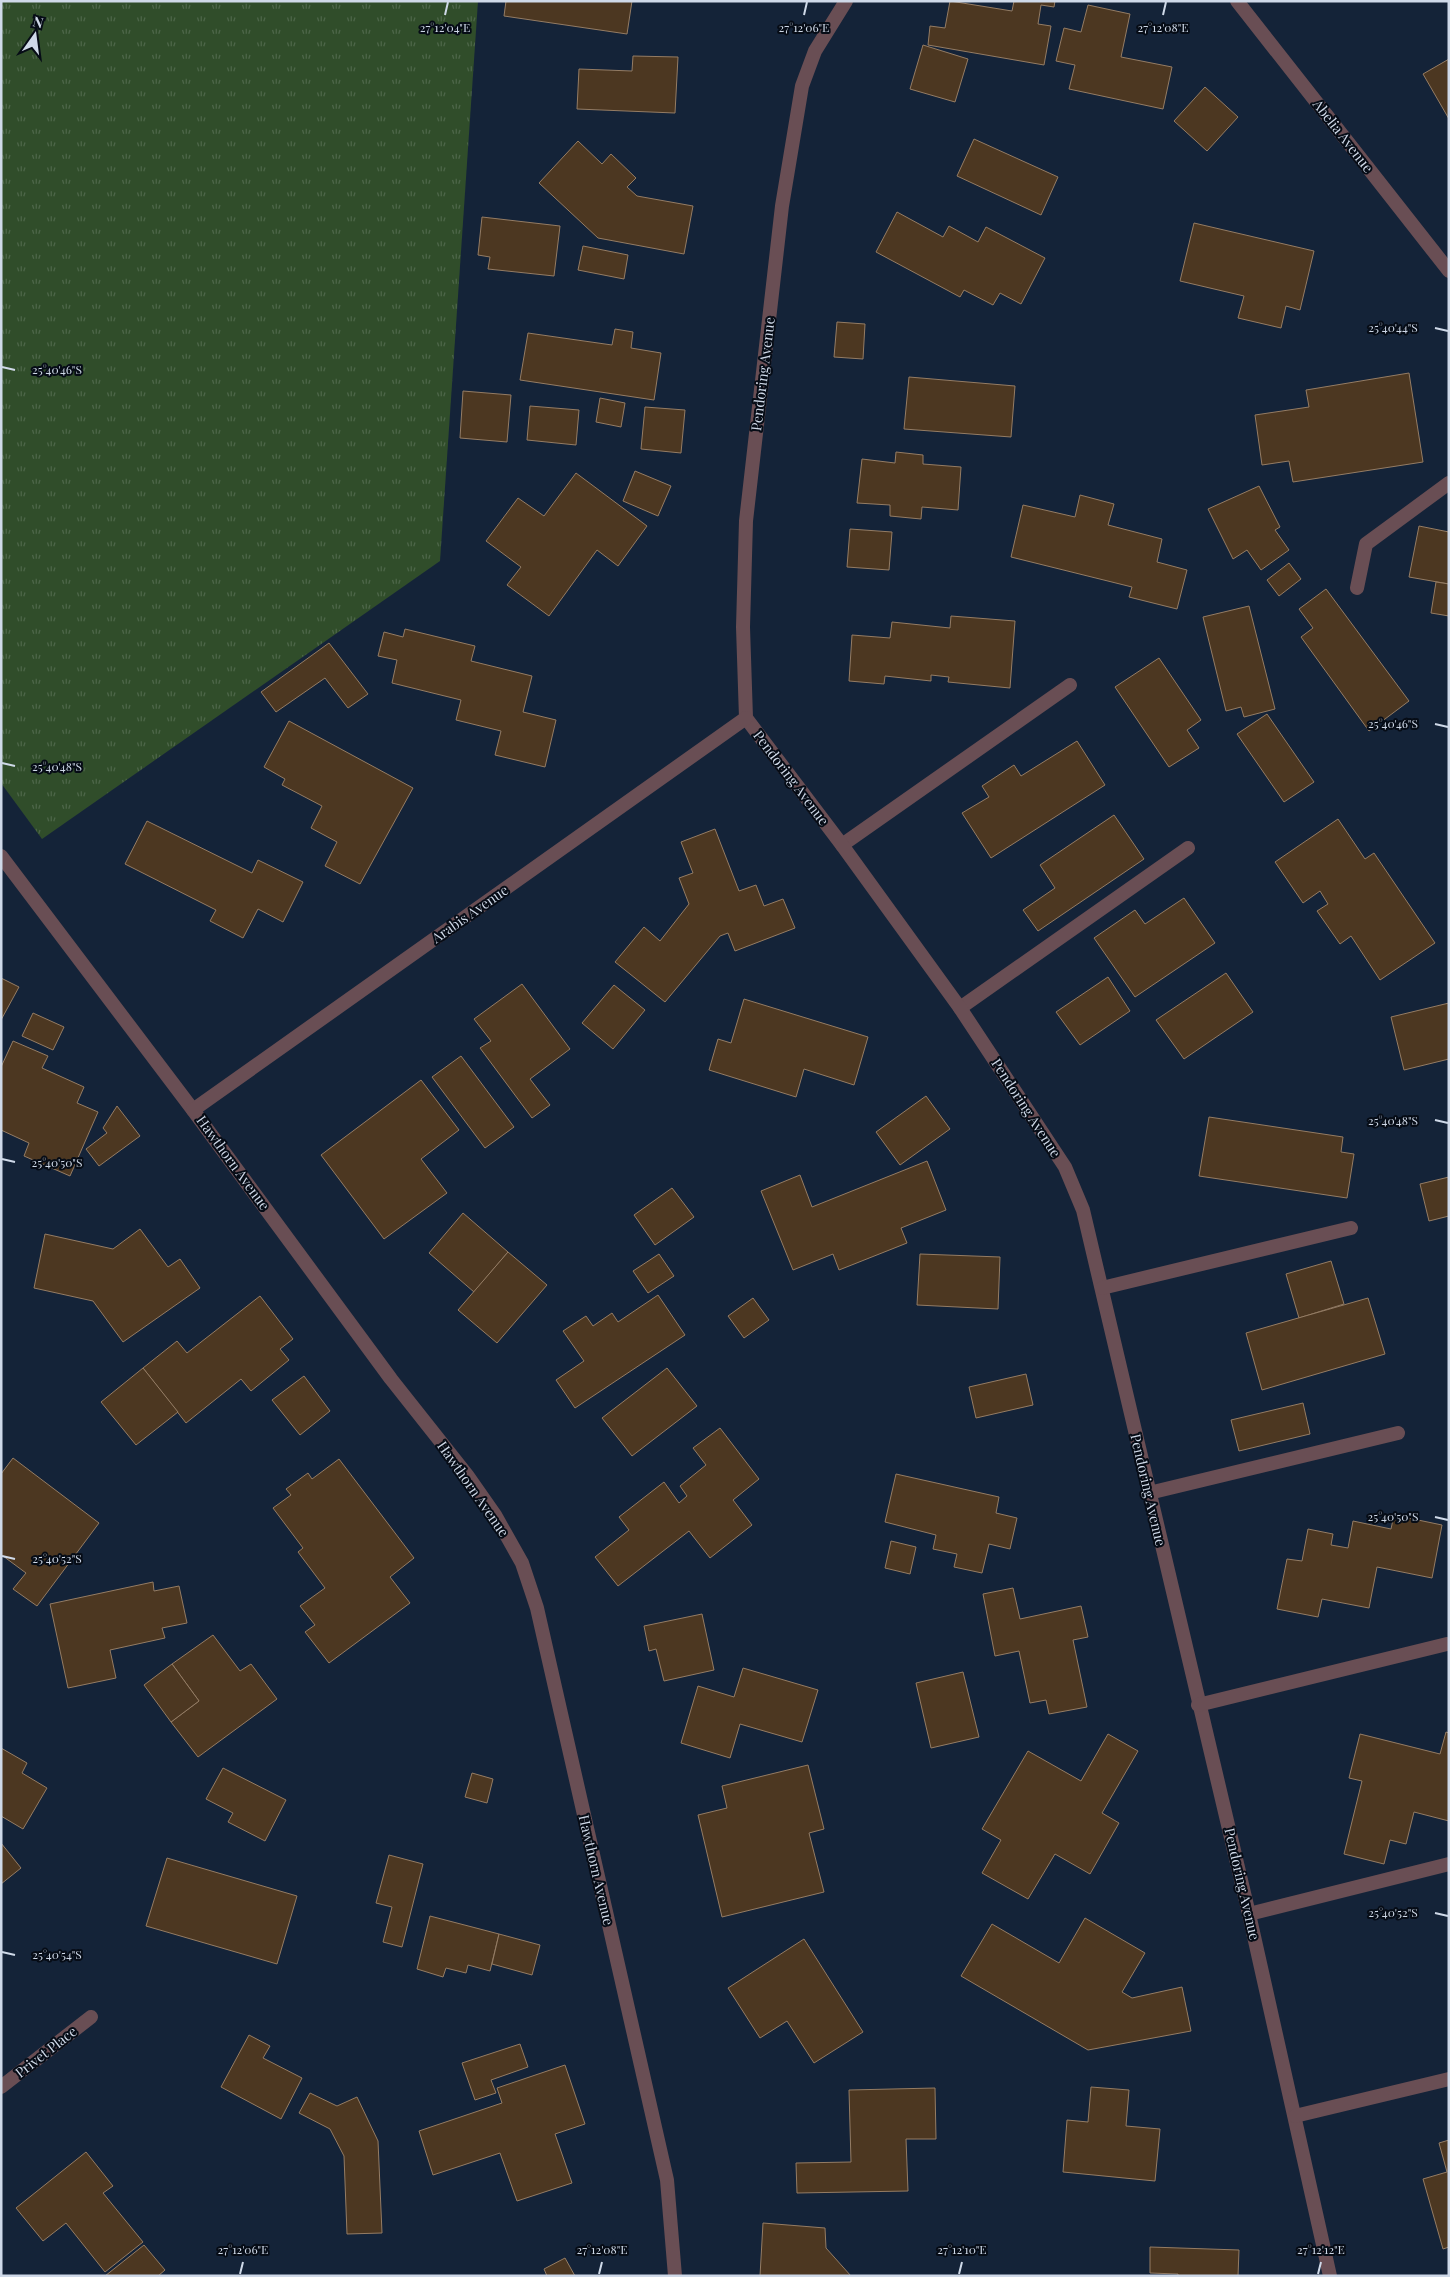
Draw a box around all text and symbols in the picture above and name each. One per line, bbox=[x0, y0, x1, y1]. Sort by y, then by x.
north arrow bbox=[10, 10, 60, 60]
text: N bbox=[31, 11, 45, 32]
text: 27°12'04"E bbox=[420, 19, 470, 35]
text: 27°12'06"E bbox=[779, 19, 829, 35]
text: 27°12'08"E bbox=[1137, 19, 1189, 35]
street label: Abelia Avenue bbox=[1308, 94, 1378, 176]
street label: Pendoring Avenue bbox=[746, 316, 779, 432]
text: 25°40'44"S bbox=[1368, 319, 1418, 335]
text: 25°40'46"S bbox=[32, 361, 82, 377]
text: 25°40'46"S bbox=[1368, 715, 1418, 731]
street label: Pendoring Avenue bbox=[749, 726, 833, 829]
text: 25°40'48"S bbox=[32, 758, 82, 774]
street label: Arabis Avenue bbox=[427, 880, 512, 948]
street label: Pendoring Avenue bbox=[987, 1055, 1066, 1161]
street label: Hawthorn Avenue bbox=[193, 1111, 274, 1214]
text: 25°40'48"S bbox=[1368, 1112, 1418, 1128]
text: 25°40'50"S bbox=[32, 1154, 82, 1170]
street label: Pendoring Avenue bbox=[1126, 1432, 1171, 1548]
street label: Hawthorn Avenue bbox=[433, 1437, 514, 1540]
text: 25°40'50"S bbox=[1368, 1508, 1418, 1524]
text: 25°40'52"S bbox=[32, 1550, 82, 1566]
street label: Hawthorn Avenue bbox=[575, 1813, 618, 1927]
street label: Pendoring Avenue bbox=[1220, 1826, 1265, 1942]
text: 25°40'52"S bbox=[1368, 1904, 1418, 1920]
text: 25°40'54"S bbox=[32, 1946, 82, 1962]
street label: Privet Place bbox=[11, 2022, 80, 2082]
text: 27°12'06"E bbox=[218, 2241, 268, 2257]
text: 27°12'08"E bbox=[576, 2241, 628, 2257]
text: 27°12'10"E bbox=[937, 2241, 987, 2257]
text: 27°12'12"E bbox=[1297, 2241, 1345, 2257]

